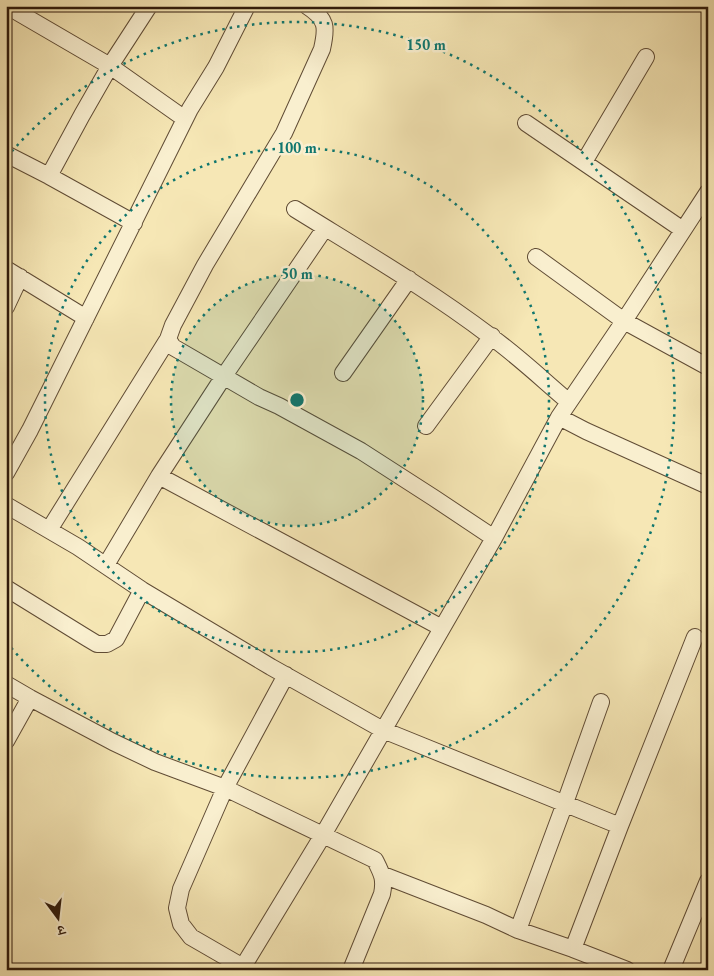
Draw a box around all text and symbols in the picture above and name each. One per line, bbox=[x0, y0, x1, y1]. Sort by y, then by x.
text: 150 m bbox=[406, 35, 446, 54]
text: 100 m bbox=[277, 138, 317, 157]
text: 50 m bbox=[281, 264, 313, 283]
centre of rings bbox=[288, 391, 306, 409]
north arrow bbox=[32, 894, 82, 944]
text: उ bbox=[55, 921, 68, 940]

